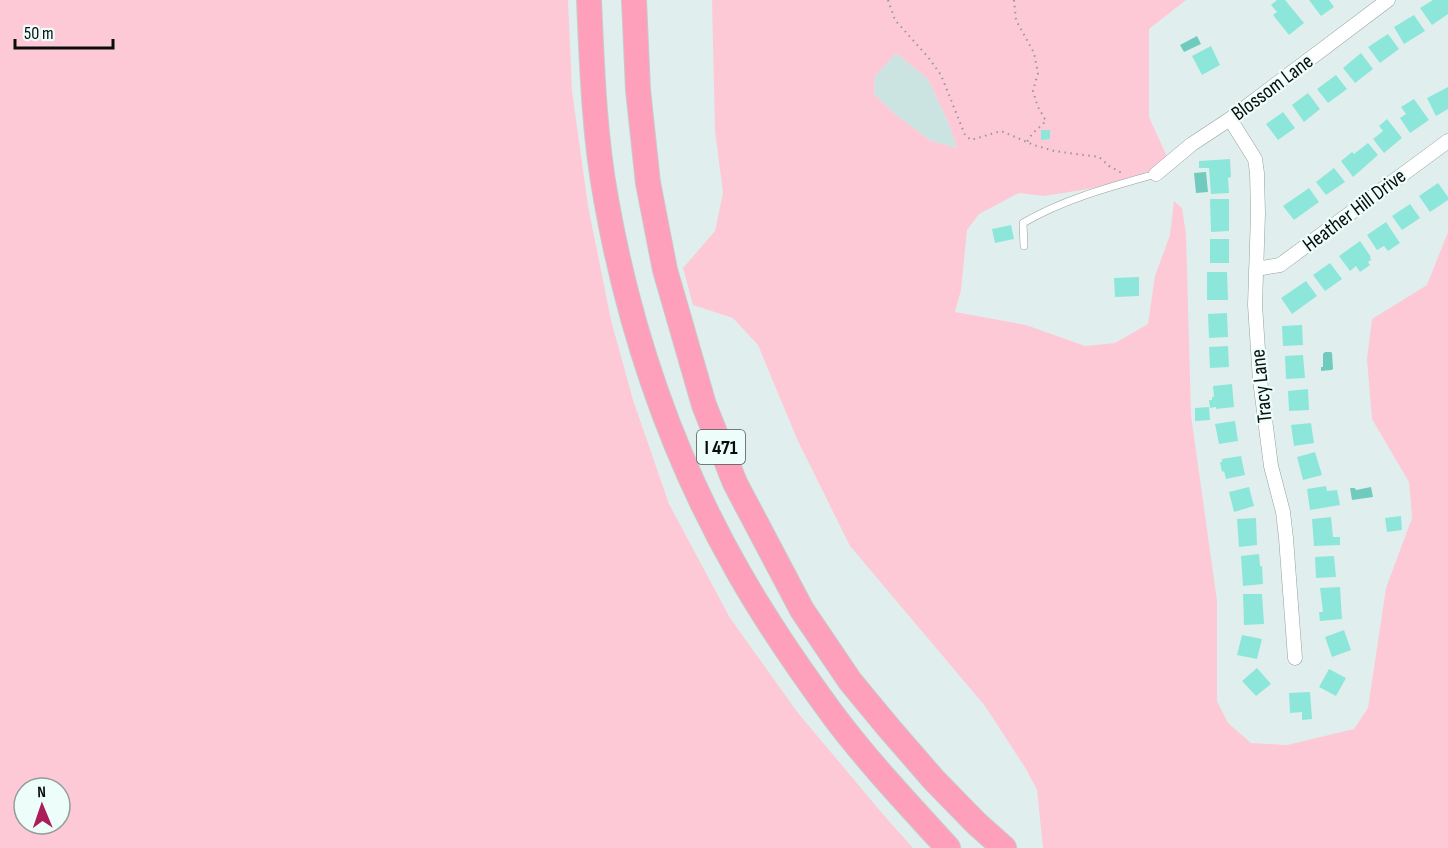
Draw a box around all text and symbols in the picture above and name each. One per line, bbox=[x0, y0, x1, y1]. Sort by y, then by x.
scale bar bbox=[15, 12, 112, 50]
text: 50 m bbox=[24, 23, 54, 44]
street label: Blossom Lane bbox=[1227, 49, 1318, 126]
street label: Heather Hill Drive bbox=[1298, 163, 1411, 257]
street label: Tracy Lane bbox=[1245, 348, 1278, 424]
road number: I 471 bbox=[697, 430, 745, 464]
north arrow bbox=[12, 776, 72, 836]
text: N bbox=[37, 783, 46, 802]

